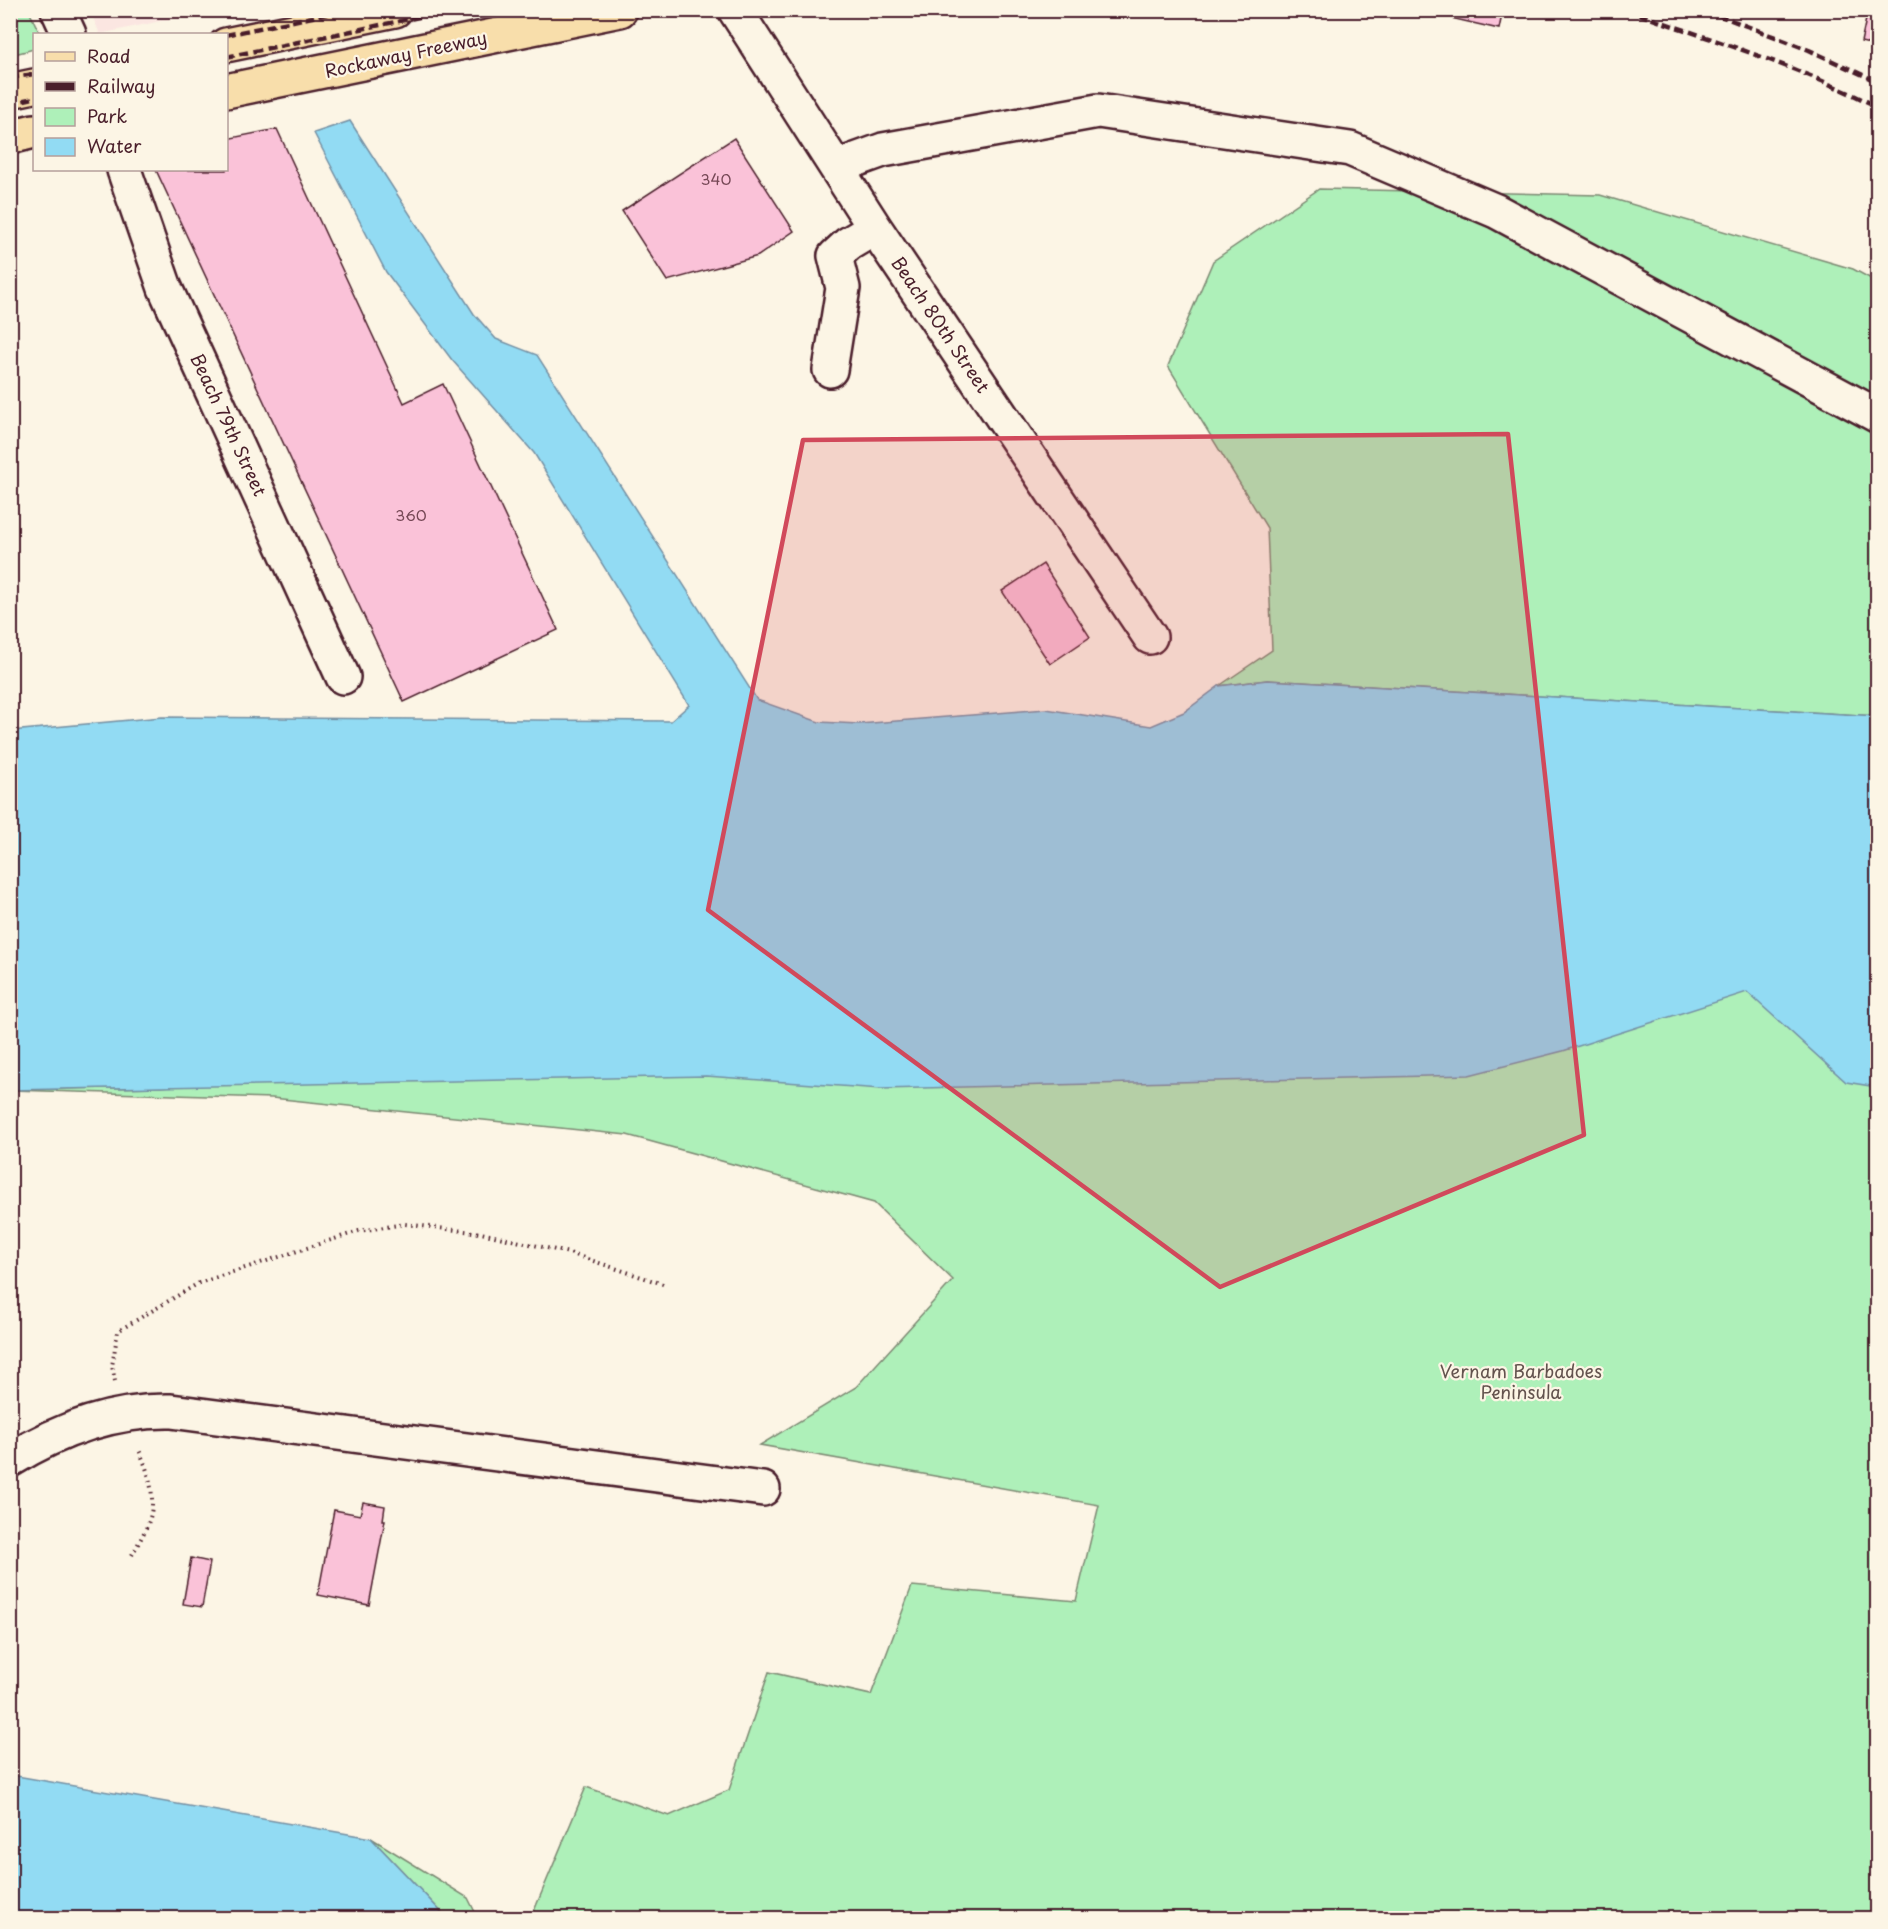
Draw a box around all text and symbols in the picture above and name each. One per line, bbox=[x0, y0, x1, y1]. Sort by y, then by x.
street label: Rockaway Freeway bbox=[322, 23, 489, 84]
legend bbox=[33, 33, 228, 171]
text: Road bbox=[87, 42, 131, 69]
text: Railway bbox=[87, 72, 155, 99]
text: Park bbox=[87, 102, 127, 129]
text: Water bbox=[87, 132, 142, 159]
house number: 340 bbox=[701, 167, 731, 190]
street label: Beach 80th Street bbox=[885, 250, 997, 398]
street label: Beach 79th Street bbox=[184, 349, 274, 500]
house number: 360 bbox=[395, 503, 427, 526]
park label: Vernam Barbadoes Peninsula bbox=[1440, 1357, 1602, 1405]

